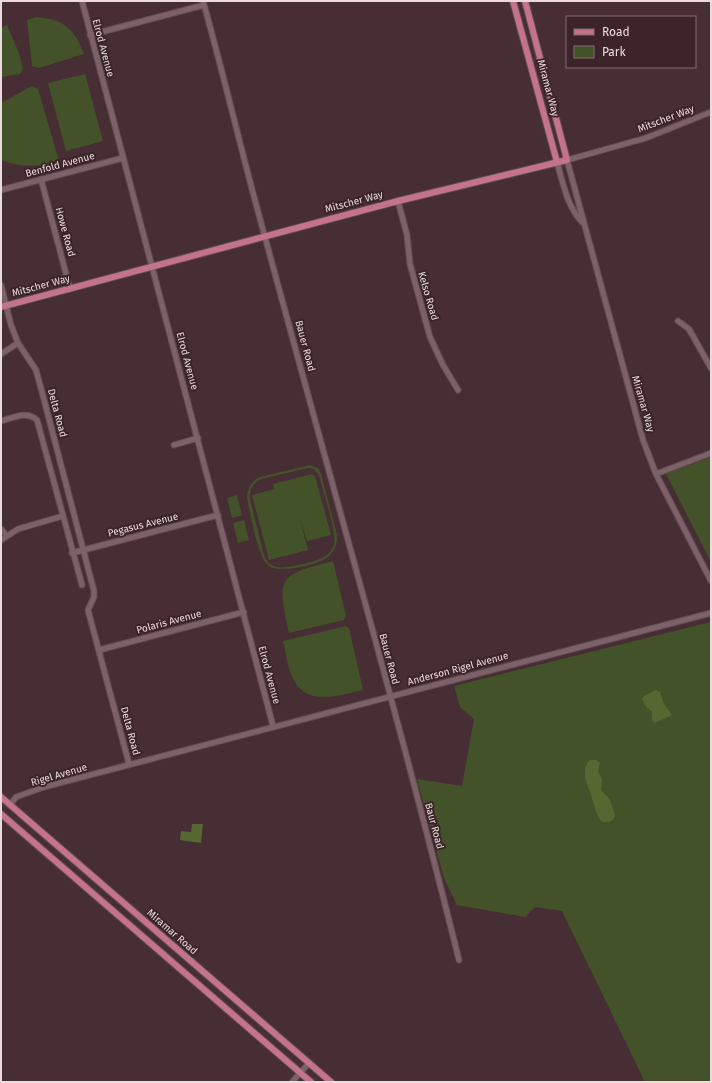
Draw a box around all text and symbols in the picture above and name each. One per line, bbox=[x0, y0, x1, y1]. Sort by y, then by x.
legend bbox=[566, 16, 696, 68]
street label: Elrod Avenue bbox=[90, 18, 116, 78]
text: Road bbox=[602, 25, 630, 39]
text: Park bbox=[602, 45, 626, 59]
street label: Miramar Way bbox=[535, 58, 561, 118]
street label: Mitscher Way bbox=[636, 103, 696, 135]
street label: Benfold Avenue bbox=[24, 150, 96, 180]
street label: Mitscher Way bbox=[324, 188, 384, 216]
street label: Howe Road bbox=[53, 206, 77, 258]
street label: Kelso Road bbox=[415, 270, 441, 322]
street label: Mitscher Way bbox=[11, 272, 71, 300]
street label: Bauer Road bbox=[292, 319, 318, 373]
street label: Elrod Avenue bbox=[174, 331, 200, 391]
street label: Miramar Way bbox=[629, 374, 657, 434]
street label: Delta Road bbox=[45, 388, 69, 438]
street label: Pegasus Avenue bbox=[106, 510, 180, 540]
street label: Polaris Avenue bbox=[135, 608, 203, 636]
street label: Bauer Road bbox=[376, 632, 402, 686]
street label: Elrod Avenue bbox=[256, 645, 282, 705]
street label: Anderson Rigel Avenue bbox=[406, 650, 510, 688]
street label: Delta Road bbox=[118, 706, 142, 756]
street label: Rigel Avenue bbox=[29, 761, 89, 789]
street label: Baur Road bbox=[422, 802, 446, 850]
street label: Miramar Road bbox=[144, 907, 200, 957]

